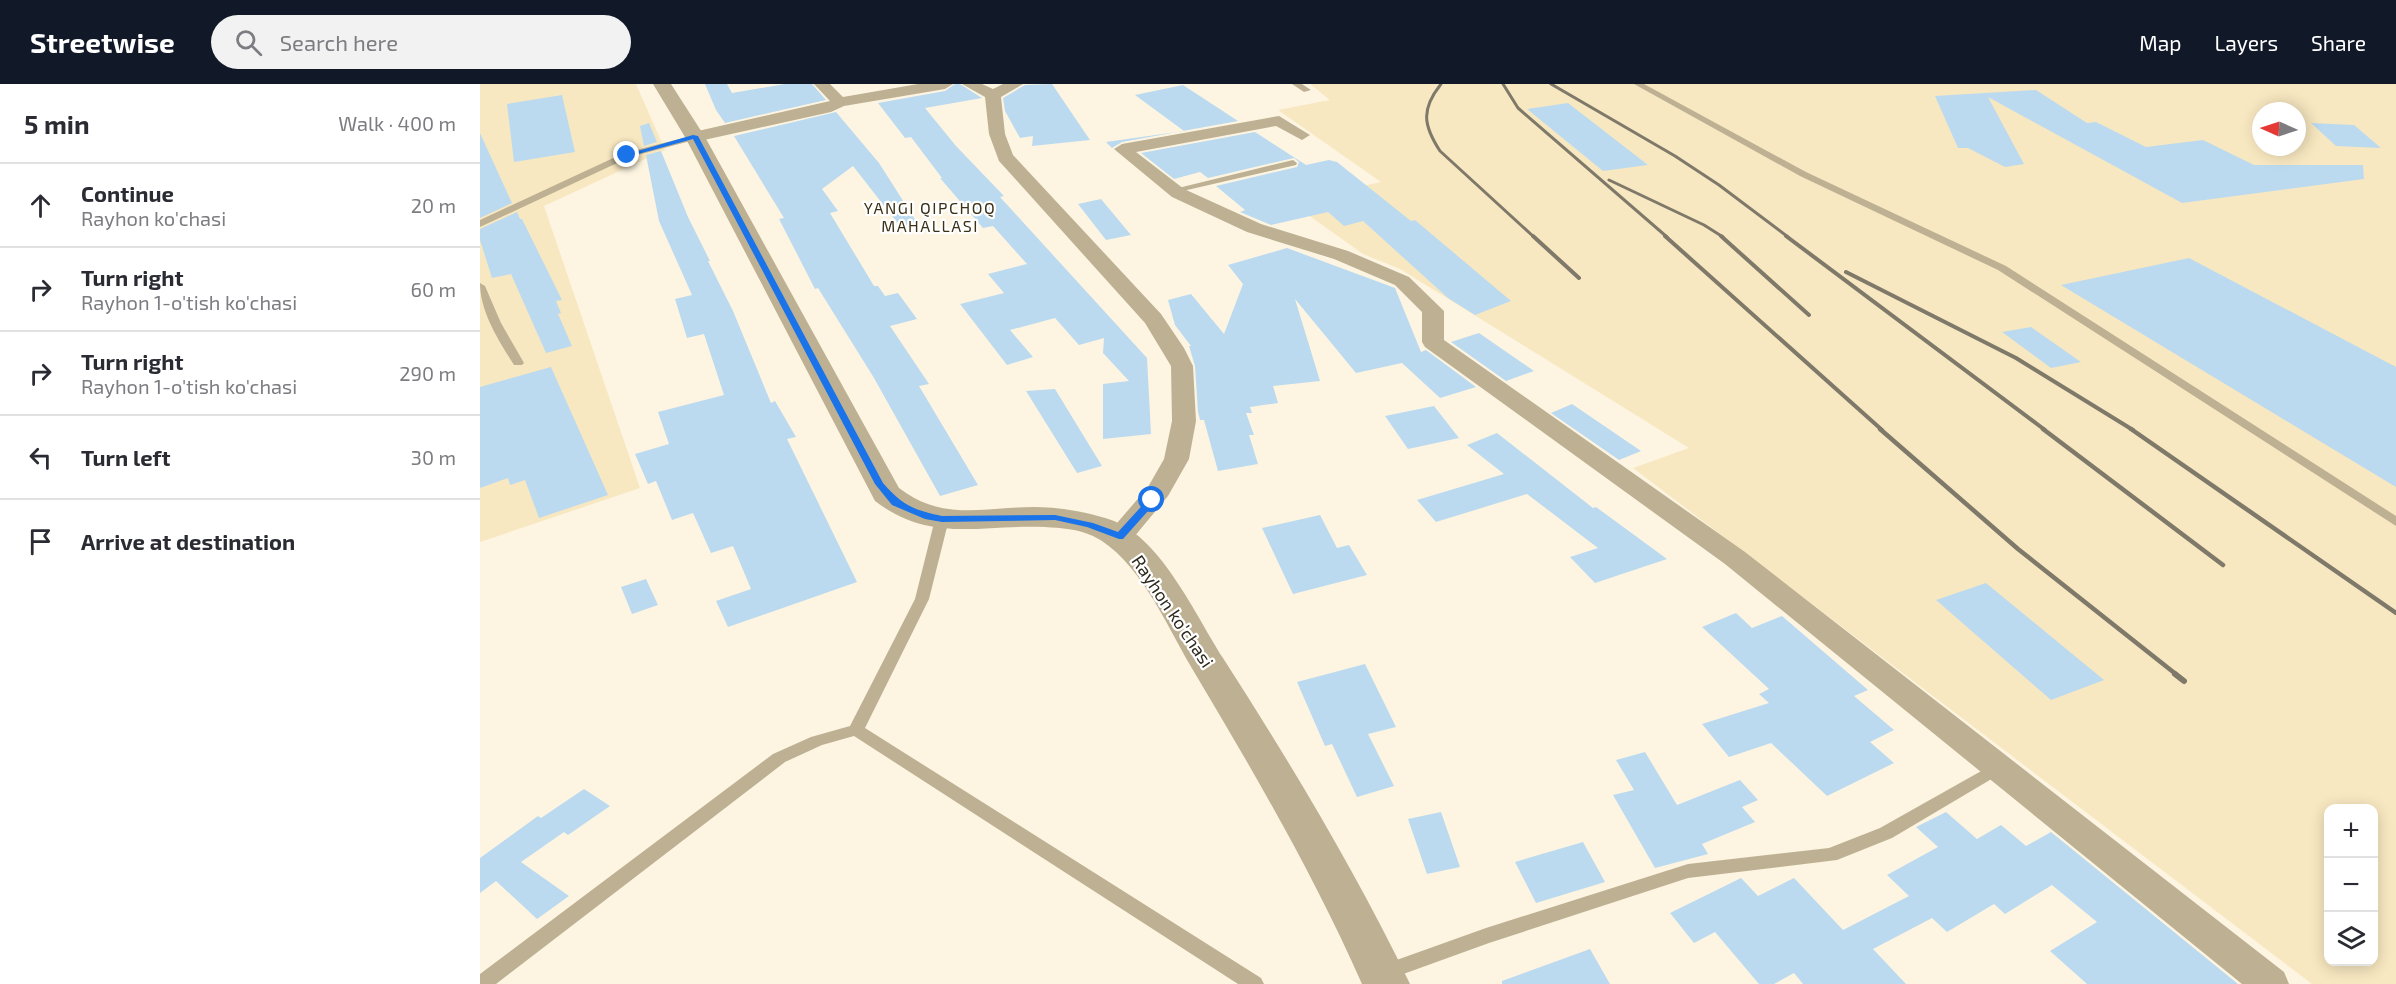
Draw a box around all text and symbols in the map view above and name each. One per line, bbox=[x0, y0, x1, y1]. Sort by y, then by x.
search box bbox=[211, 15, 631, 69]
text: Streetwise bbox=[30, 25, 175, 59]
icon: search bbox=[232, 26, 265, 59]
text: Search here bbox=[280, 29, 398, 55]
text: Map bbox=[2139, 30, 2181, 55]
text: Layers bbox=[2214, 30, 2278, 55]
text: Share bbox=[2311, 30, 2366, 55]
north arrow bbox=[2252, 102, 2306, 156]
text: 5 min bbox=[24, 108, 90, 139]
text: Walk · 400 m bbox=[338, 111, 456, 135]
route end bbox=[613, 141, 639, 167]
text: Continue bbox=[81, 180, 174, 206]
icon: ahead bbox=[24, 189, 57, 222]
text: 20 m bbox=[411, 193, 456, 217]
district label: YANGI QIPCHOQ MAHALLASI bbox=[864, 198, 996, 235]
text: Rayhon ko'chasi bbox=[81, 206, 226, 230]
text: Turn right bbox=[81, 264, 183, 290]
icon: right bbox=[24, 273, 57, 306]
text: 60 m bbox=[411, 277, 456, 301]
text: Rayhon 1-o'tish ko'chasi bbox=[81, 290, 297, 314]
text: Turn right bbox=[81, 348, 183, 374]
icon: right bbox=[24, 357, 57, 390]
text: 290 m bbox=[399, 361, 456, 385]
text: Rayhon 1-o'tish ko'chasi bbox=[81, 374, 297, 398]
icon: left bbox=[24, 441, 57, 474]
text: Turn left bbox=[81, 444, 170, 470]
text: 30 m bbox=[411, 445, 456, 469]
route start bbox=[1138, 486, 1164, 512]
icon: arrive bbox=[24, 525, 57, 558]
text: Arrive at destination bbox=[81, 528, 295, 554]
street label: Rayhon ko'chasi bbox=[1127, 551, 1219, 671]
map controls bbox=[2324, 804, 2378, 966]
button: + bbox=[2324, 804, 2378, 858]
button: − bbox=[2324, 858, 2378, 912]
button: layers bbox=[2324, 912, 2378, 966]

